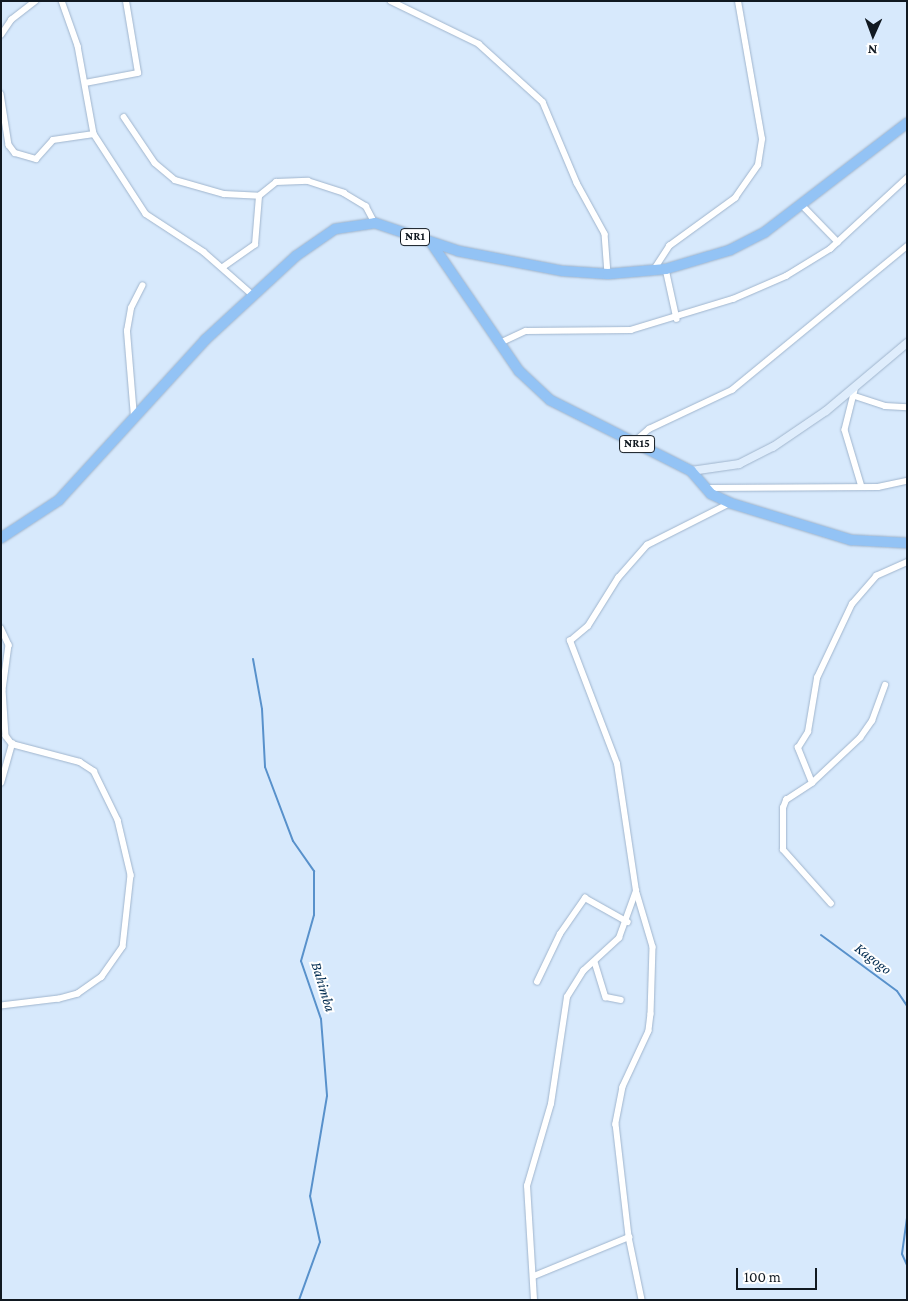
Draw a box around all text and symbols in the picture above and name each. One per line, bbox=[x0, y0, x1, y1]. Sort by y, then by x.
north arrow bbox=[848, 10, 898, 60]
text: N bbox=[867, 42, 878, 58]
road number: NR1 bbox=[400, 228, 430, 246]
road number: NR15 bbox=[618, 434, 656, 454]
water label: Kagogo bbox=[851, 939, 895, 979]
water label: Bahimba bbox=[307, 960, 339, 1014]
scale bar bbox=[738, 1258, 819, 1290]
text: 100 m bbox=[744, 1269, 781, 1285]

